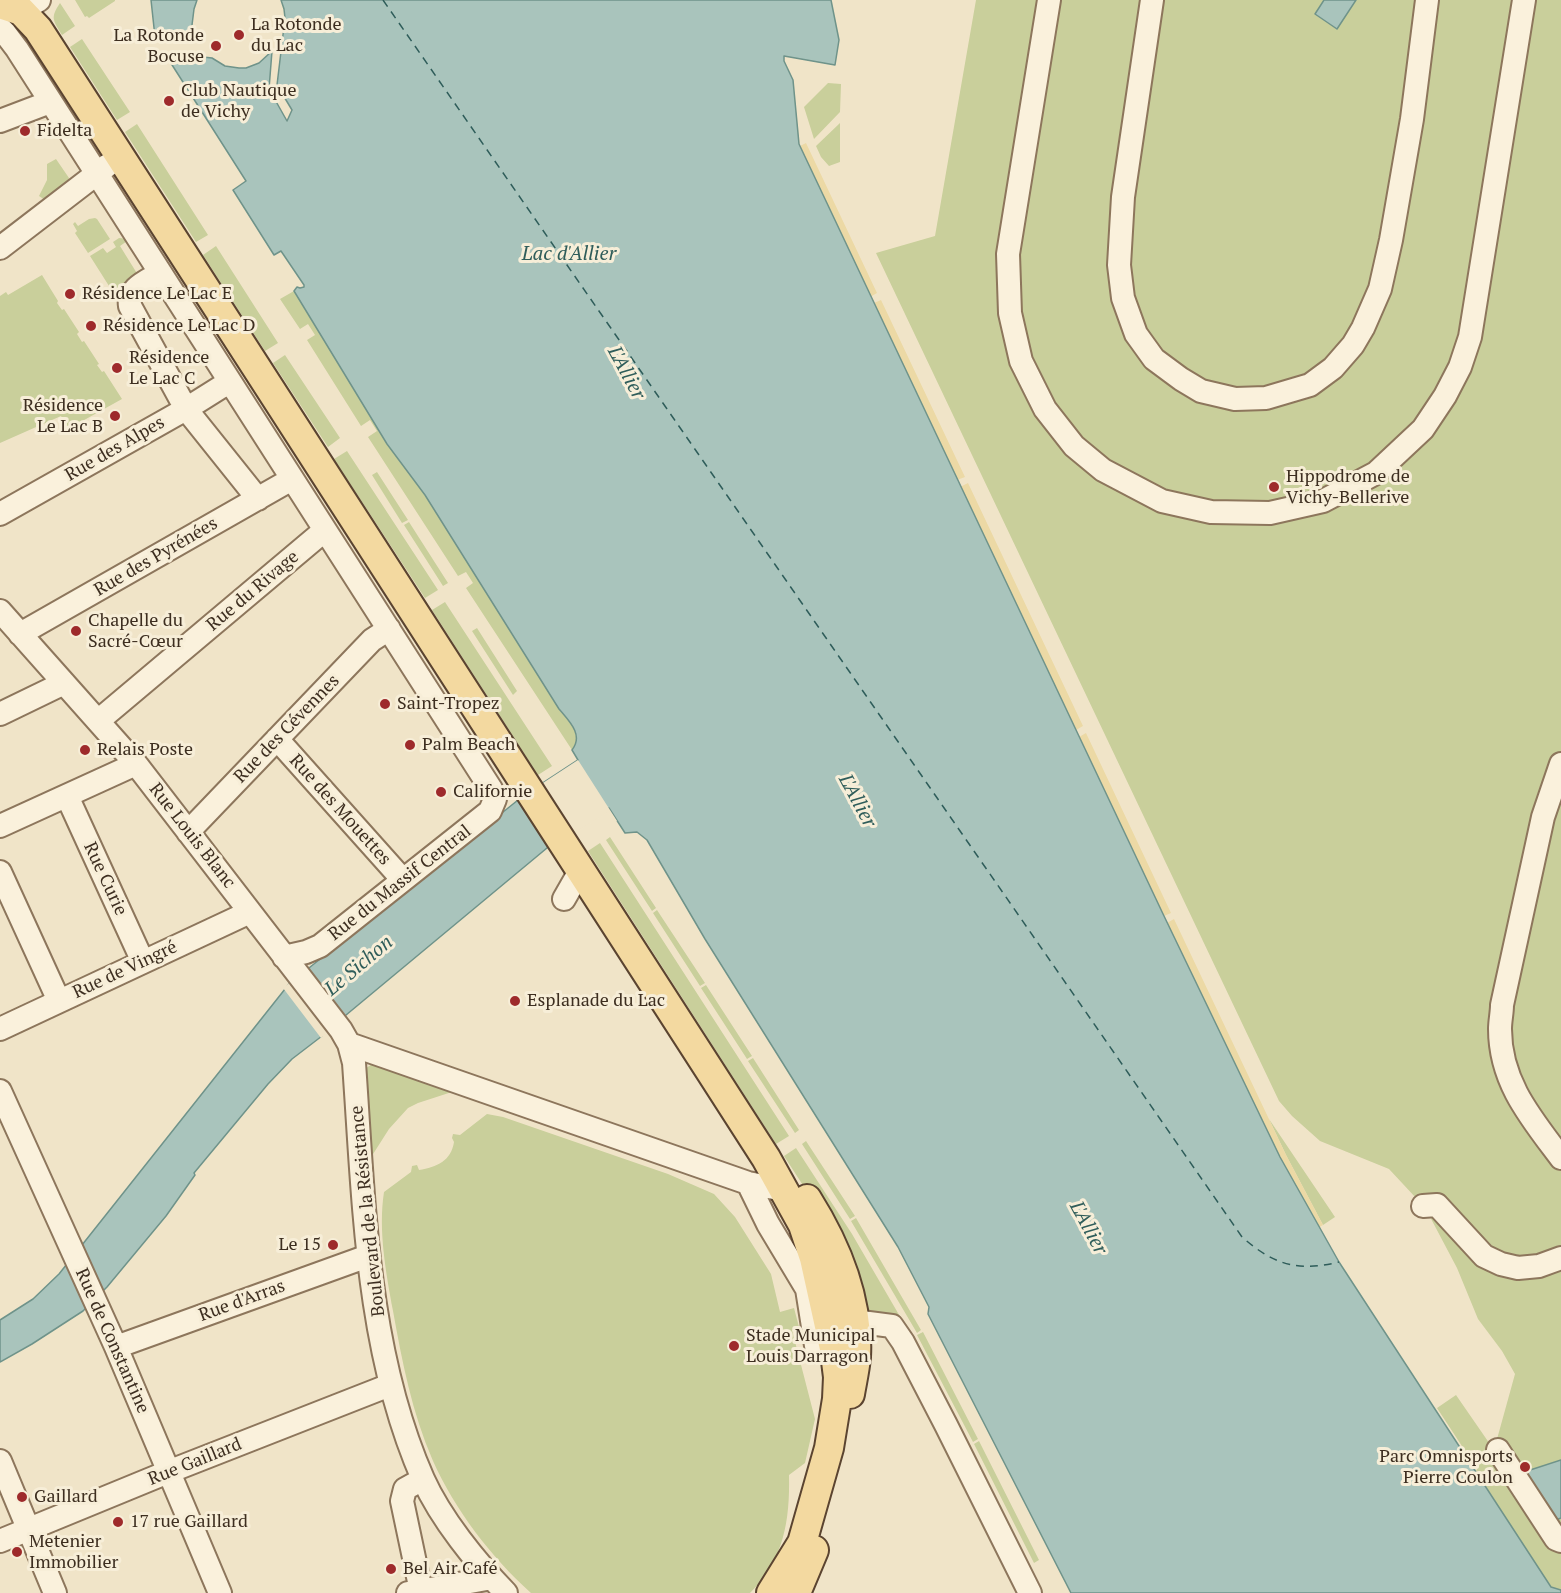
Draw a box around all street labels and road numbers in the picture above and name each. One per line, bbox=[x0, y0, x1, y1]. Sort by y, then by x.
street label: Rue des Alpes bbox=[61, 412, 169, 486]
street label: Rue des Pyrénées bbox=[90, 513, 222, 601]
street label: Rue du Rivage bbox=[203, 546, 303, 636]
street label: Rue des Cévennes bbox=[230, 670, 344, 788]
street label: Rue des Mouettes bbox=[285, 750, 395, 870]
street label: Rue Louis Blanc bbox=[144, 779, 240, 893]
street label: Rue du Massif Central bbox=[324, 821, 476, 945]
street label: Rue Curie bbox=[79, 839, 131, 919]
street label: Rue de Vingré bbox=[69, 936, 181, 1004]
street label: Boulevard de la Résistance bbox=[346, 1104, 390, 1318]
street label: Rue de Constantine bbox=[70, 1265, 154, 1417]
street label: Rue d'Arras bbox=[196, 1275, 288, 1327]
street label: Rue Gaillard bbox=[145, 1433, 245, 1491]

